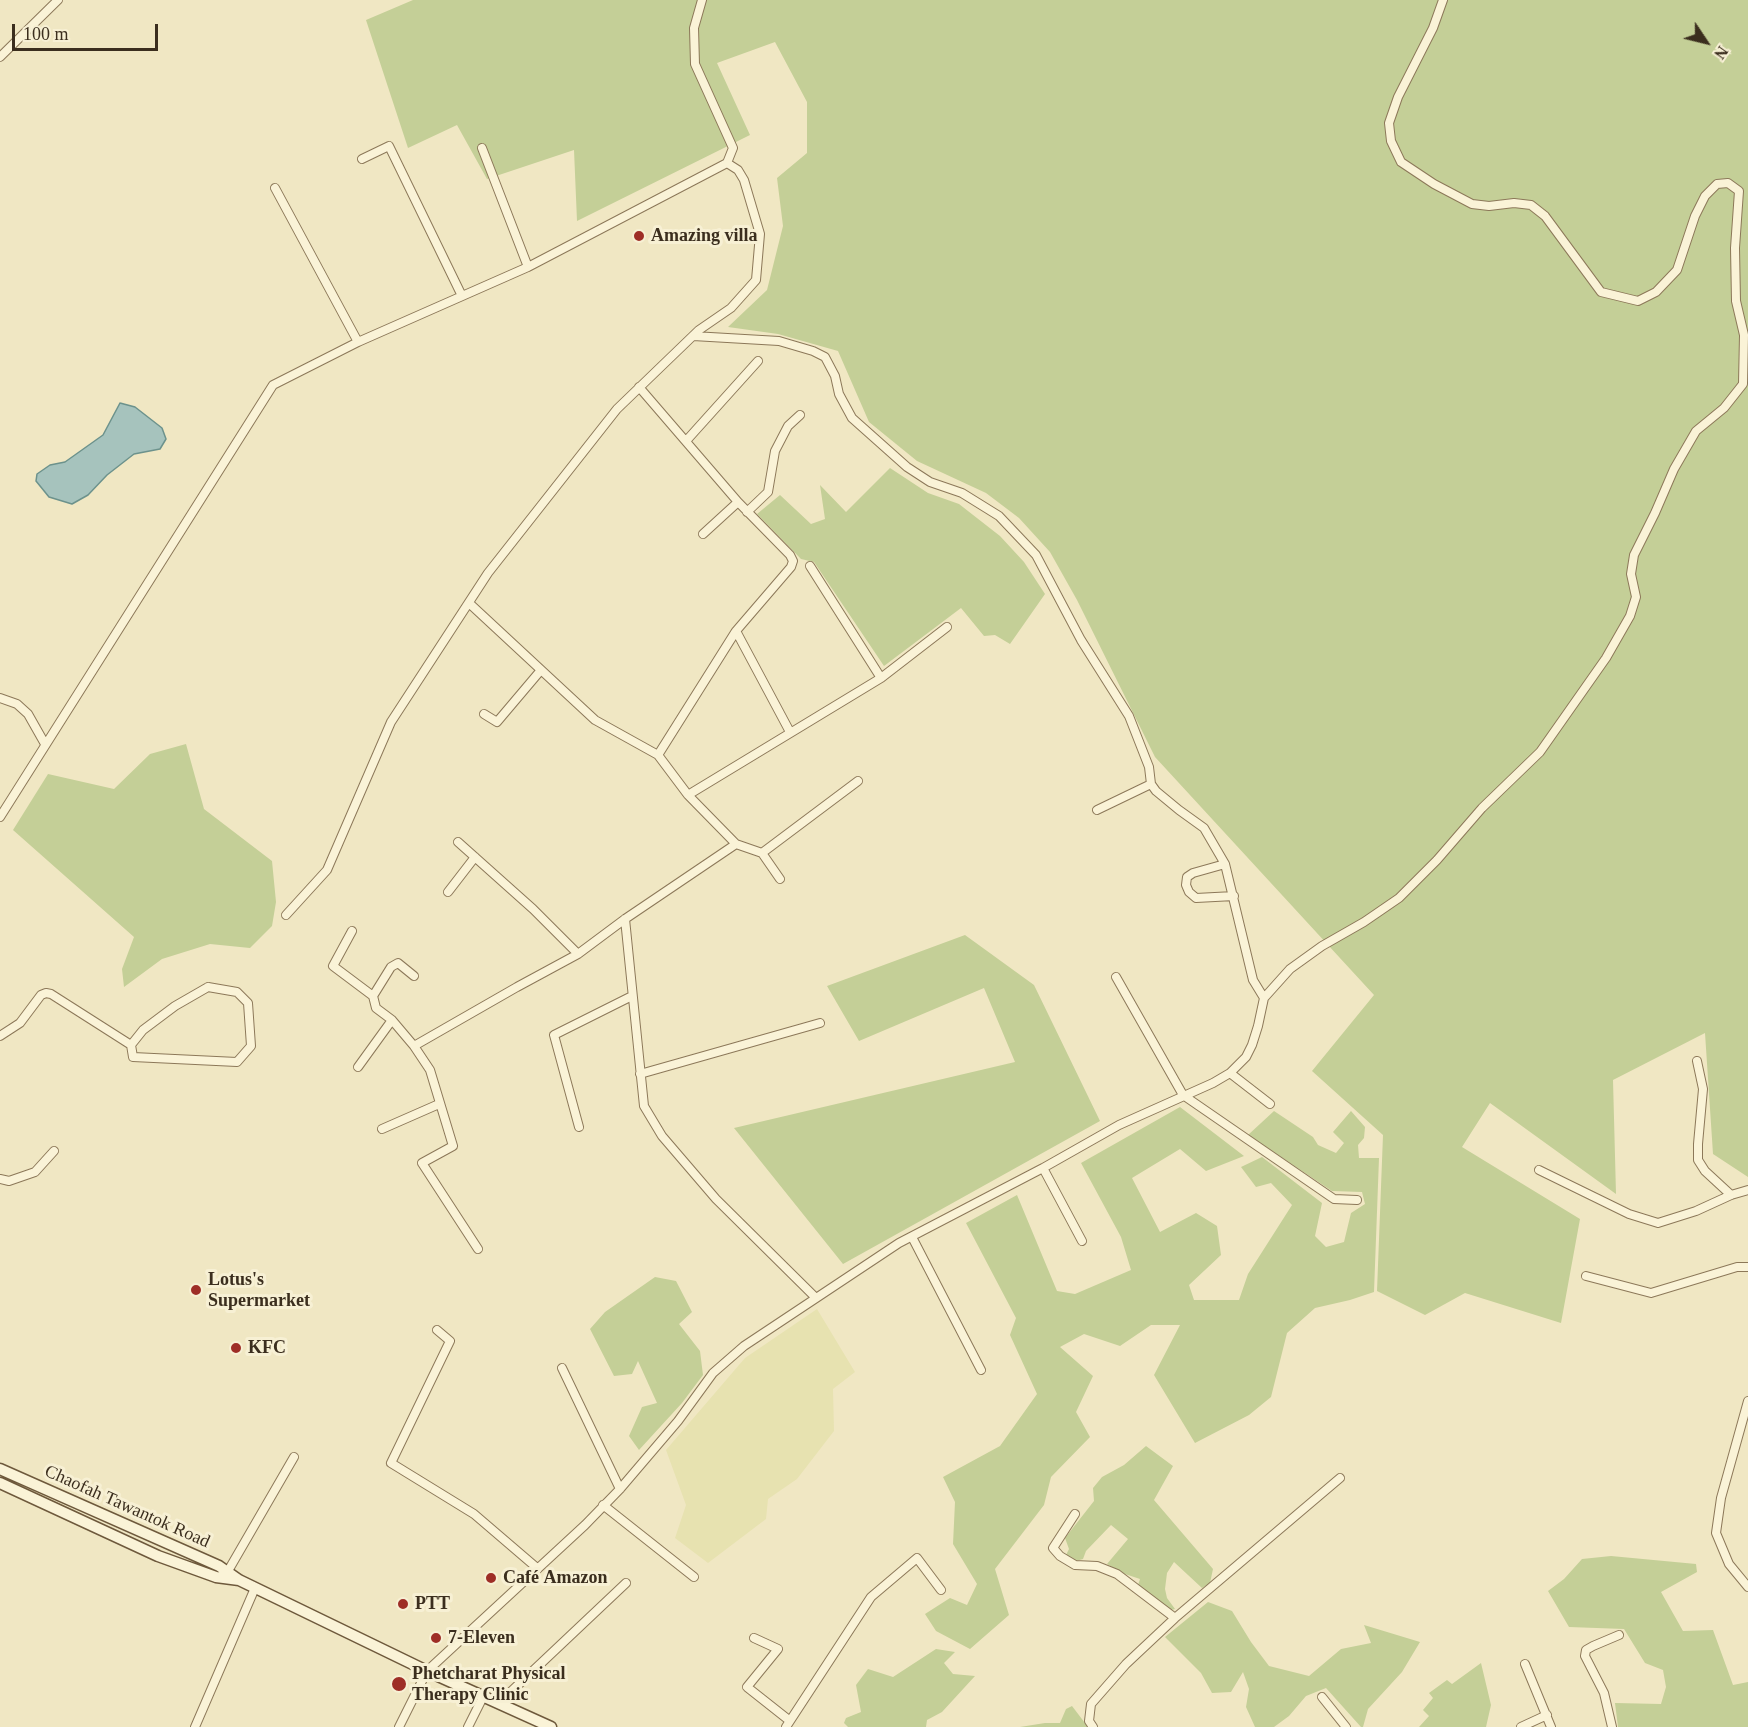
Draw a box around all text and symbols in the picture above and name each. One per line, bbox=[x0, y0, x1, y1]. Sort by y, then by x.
scale bar bbox=[15, 12, 160, 50]
north arrow bbox=[1676, 12, 1736, 72]
text: 100 m bbox=[23, 24, 69, 44]
text: N bbox=[1711, 43, 1731, 62]
place label: Amazing villa bbox=[651, 225, 757, 247]
marker: Amazing villa bbox=[632, 229, 646, 243]
place label: Lotus's Supermarket bbox=[208, 1269, 310, 1312]
marker: Lotus's Supermarket bbox=[189, 1283, 203, 1297]
place label: KFC bbox=[248, 1337, 286, 1359]
marker: KFC bbox=[229, 1341, 243, 1355]
street label: Chaofah Tawantok Road bbox=[41, 1461, 213, 1553]
place label: Café Amazon bbox=[503, 1567, 607, 1589]
marker: Café Amazon bbox=[484, 1571, 498, 1585]
place label: PTT bbox=[415, 1593, 450, 1615]
marker: PTT bbox=[396, 1597, 410, 1611]
place label: 7-Eleven bbox=[448, 1627, 515, 1649]
marker: 7-Eleven bbox=[429, 1631, 443, 1645]
place label: Phetcharat Physical Therapy Clinic bbox=[412, 1663, 565, 1706]
marker: Phetcharat Physical Therapy Clinic bbox=[390, 1675, 408, 1693]

